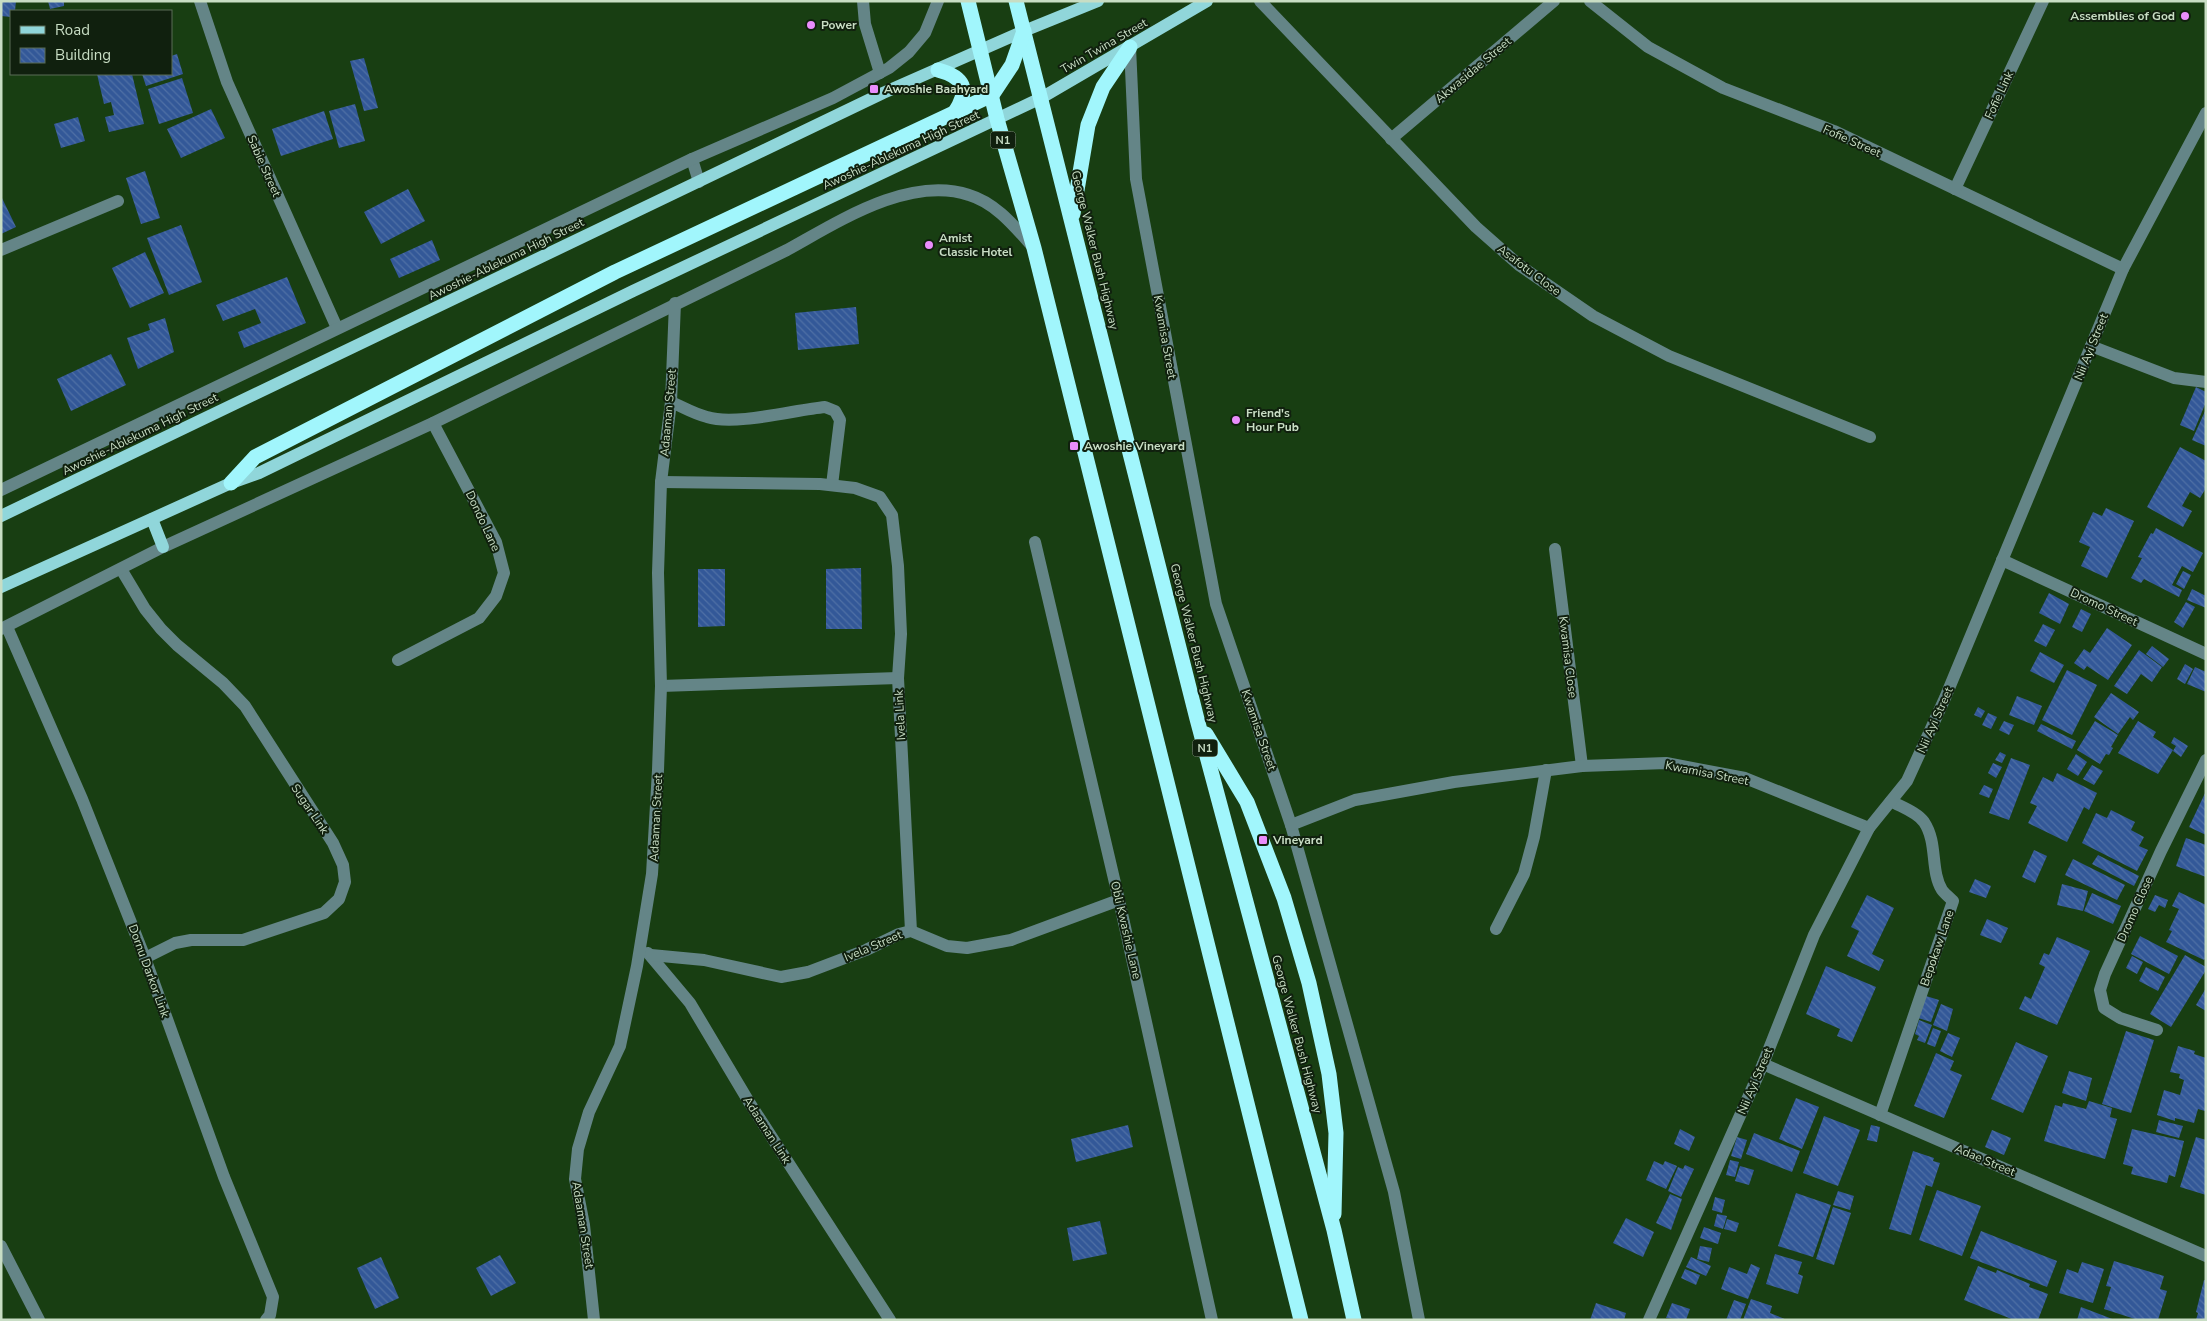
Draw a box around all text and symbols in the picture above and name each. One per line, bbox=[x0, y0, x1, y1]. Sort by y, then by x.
place label: Assemblies of God bbox=[2070, 8, 2175, 24]
legend bbox=[10, 10, 172, 75]
marker: Assemblies of God bbox=[2179, 10, 2191, 22]
street label: Twin Twina Street bbox=[1058, 14, 1151, 77]
place label: Power bbox=[821, 17, 857, 33]
marker: Power bbox=[805, 19, 817, 31]
text: Road bbox=[55, 20, 90, 40]
street label: Akwasidae Street bbox=[1431, 33, 1515, 107]
text: Building bbox=[55, 45, 111, 65]
street label: Fofie Link bbox=[1981, 67, 2018, 122]
place label: Awoshie Baahyard bbox=[884, 81, 988, 97]
marker: Awoshie Baahyard bbox=[868, 83, 880, 95]
street label: Awoshie-Ablekuma High Street bbox=[820, 106, 983, 193]
street label: Fofie Street bbox=[1820, 121, 1884, 161]
road number: N1 bbox=[990, 132, 1016, 148]
street label: Sabie Street bbox=[243, 133, 285, 200]
street label: George Walker Bush Highway bbox=[1067, 169, 1123, 332]
street label: Awoshie-Ablekuma High Street bbox=[425, 214, 587, 304]
place label: Amist Classic Hotel bbox=[939, 230, 1012, 260]
marker: Amist Classic Hotel bbox=[923, 239, 935, 251]
street label: Asafotu Close bbox=[1494, 241, 1564, 299]
street label: Kwamisa Street bbox=[1150, 294, 1180, 381]
street label: Nii Ayi Street bbox=[2070, 310, 2112, 383]
street label: Adaaman Street bbox=[656, 368, 680, 457]
street label: Awoshie-Ablekuma High Street bbox=[59, 389, 221, 479]
place label: Friend's Hour Pub bbox=[1246, 405, 1299, 435]
marker: Friend's Hour Pub bbox=[1230, 414, 1242, 426]
place label: Awoshie Vineyard bbox=[1084, 438, 1185, 454]
marker: Awoshie Vineyard bbox=[1068, 440, 1080, 452]
street label: Dondo Lane bbox=[462, 488, 504, 554]
street label: George Walker Bush Highway bbox=[1166, 562, 1222, 725]
street label: Dromo Street bbox=[2068, 584, 2141, 630]
street label: Kwamisa Close bbox=[1555, 615, 1581, 699]
street label: Nii Ayi Street bbox=[1913, 684, 1957, 756]
street label: Kwamisa Street bbox=[1238, 687, 1281, 773]
street label: Ivela Link bbox=[891, 688, 909, 741]
road number: N1 bbox=[1192, 740, 1218, 756]
street label: Kwamisa Street bbox=[1664, 757, 1751, 789]
street label: Adaaman Street bbox=[646, 773, 666, 862]
street label: Sugar Link bbox=[287, 781, 333, 838]
place label: Vineyard bbox=[1272, 832, 1323, 848]
marker: Vineyard bbox=[1257, 834, 1269, 846]
street label: Dromo Close bbox=[2113, 874, 2157, 944]
street label: Obli Kwashie Lane bbox=[1107, 879, 1145, 981]
street label: Bepokaw Lane bbox=[1916, 908, 1958, 988]
street label: Dornu Darkor Link bbox=[125, 922, 174, 1021]
street label: Ivela Street bbox=[842, 926, 905, 965]
street label: George Walker Bush Highway bbox=[1268, 953, 1326, 1116]
street label: Nii Ayi Street bbox=[1734, 1045, 1776, 1117]
street label: Adaaman Link bbox=[739, 1093, 795, 1168]
street label: Adae Street bbox=[1952, 1140, 2018, 1180]
street label: Adaaman Street bbox=[568, 1180, 598, 1270]

